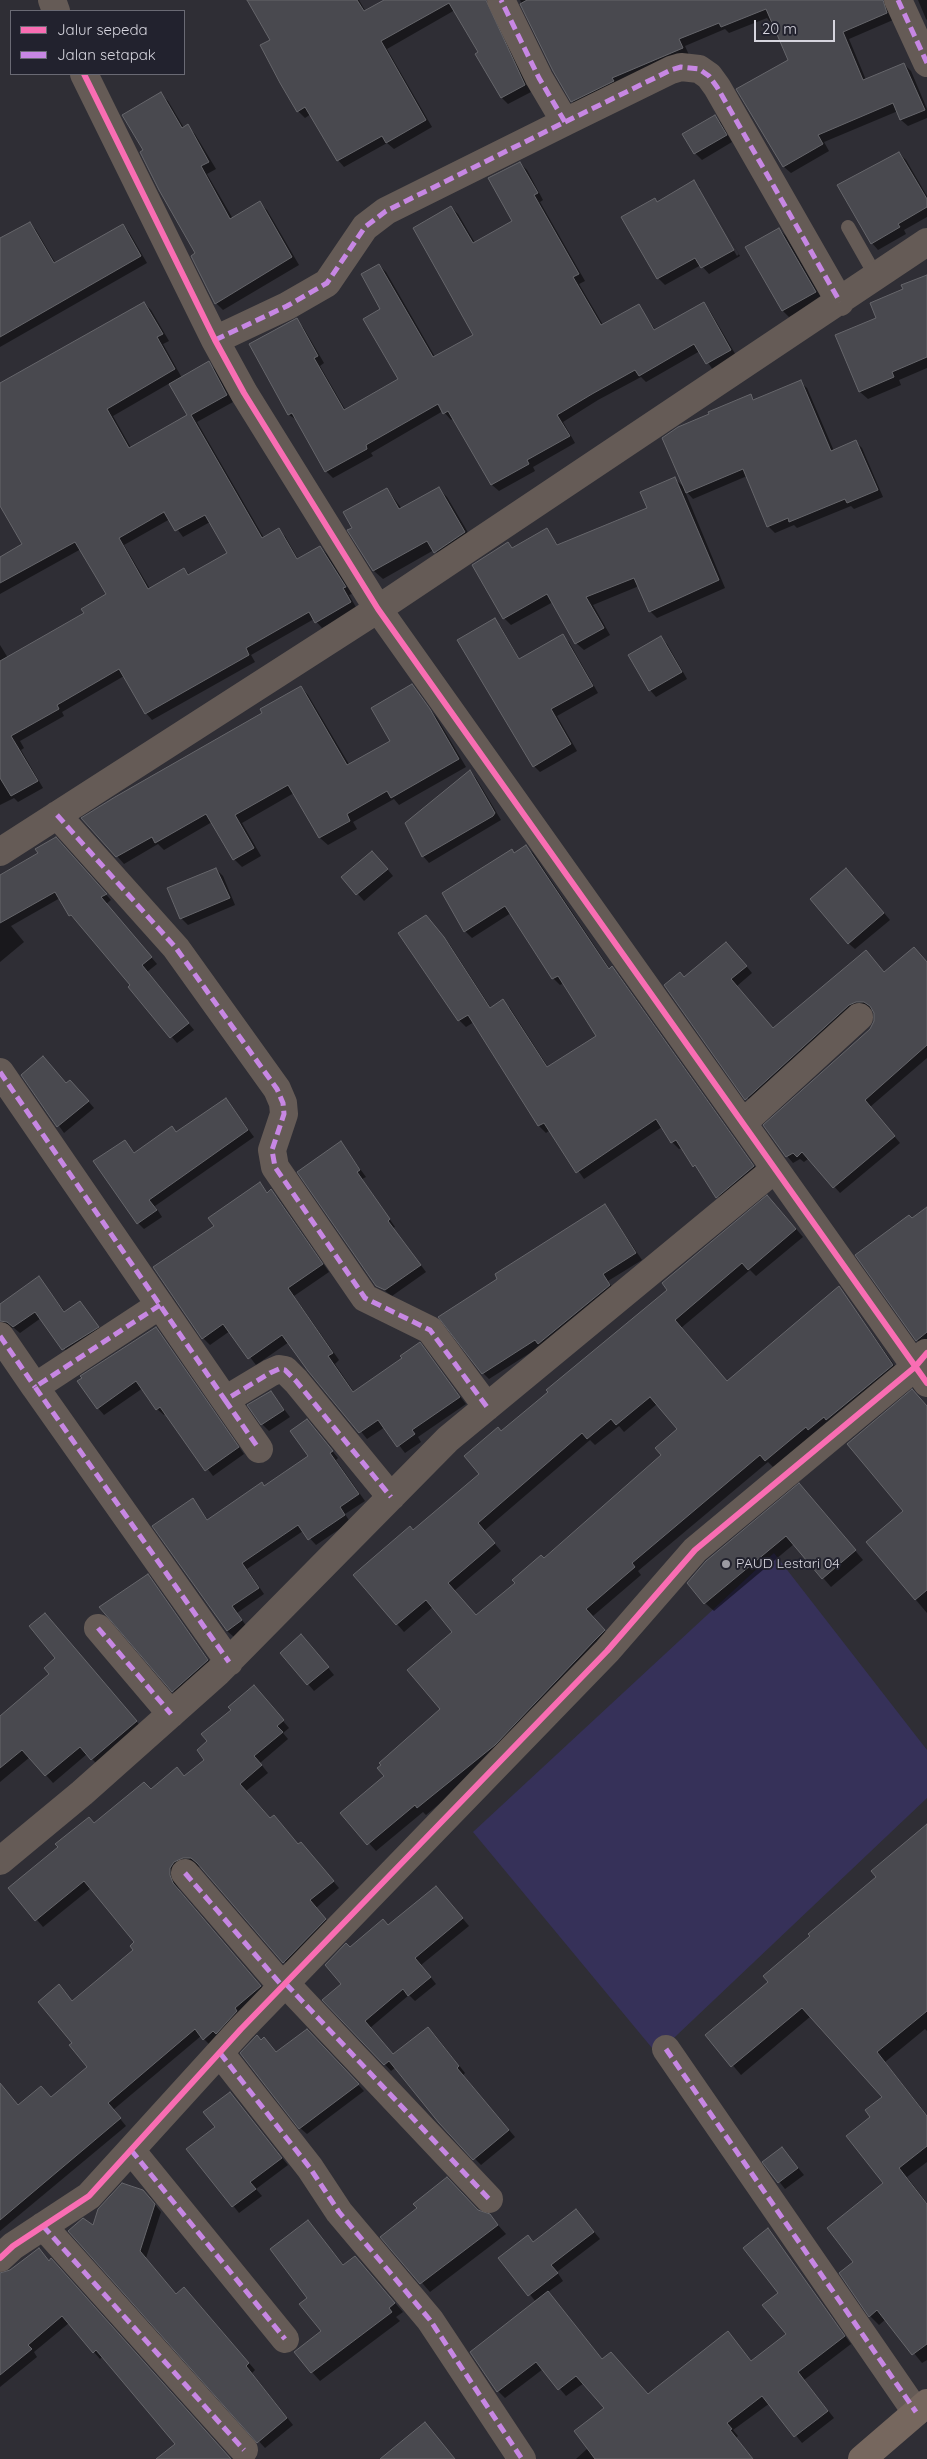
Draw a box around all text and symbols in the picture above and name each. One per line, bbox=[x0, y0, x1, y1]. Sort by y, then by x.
legend bbox=[10, 10, 185, 75]
scale bar bbox=[757, 10, 838, 42]
text: 20 m bbox=[762, 19, 797, 38]
text: Jalur sepeda bbox=[57, 20, 148, 39]
text: Jalan setapak bbox=[57, 45, 156, 64]
place label: PAUD Lestari 04 bbox=[736, 1556, 840, 1572]
marker: PAUD Lestari 04 bbox=[720, 1558, 732, 1570]

